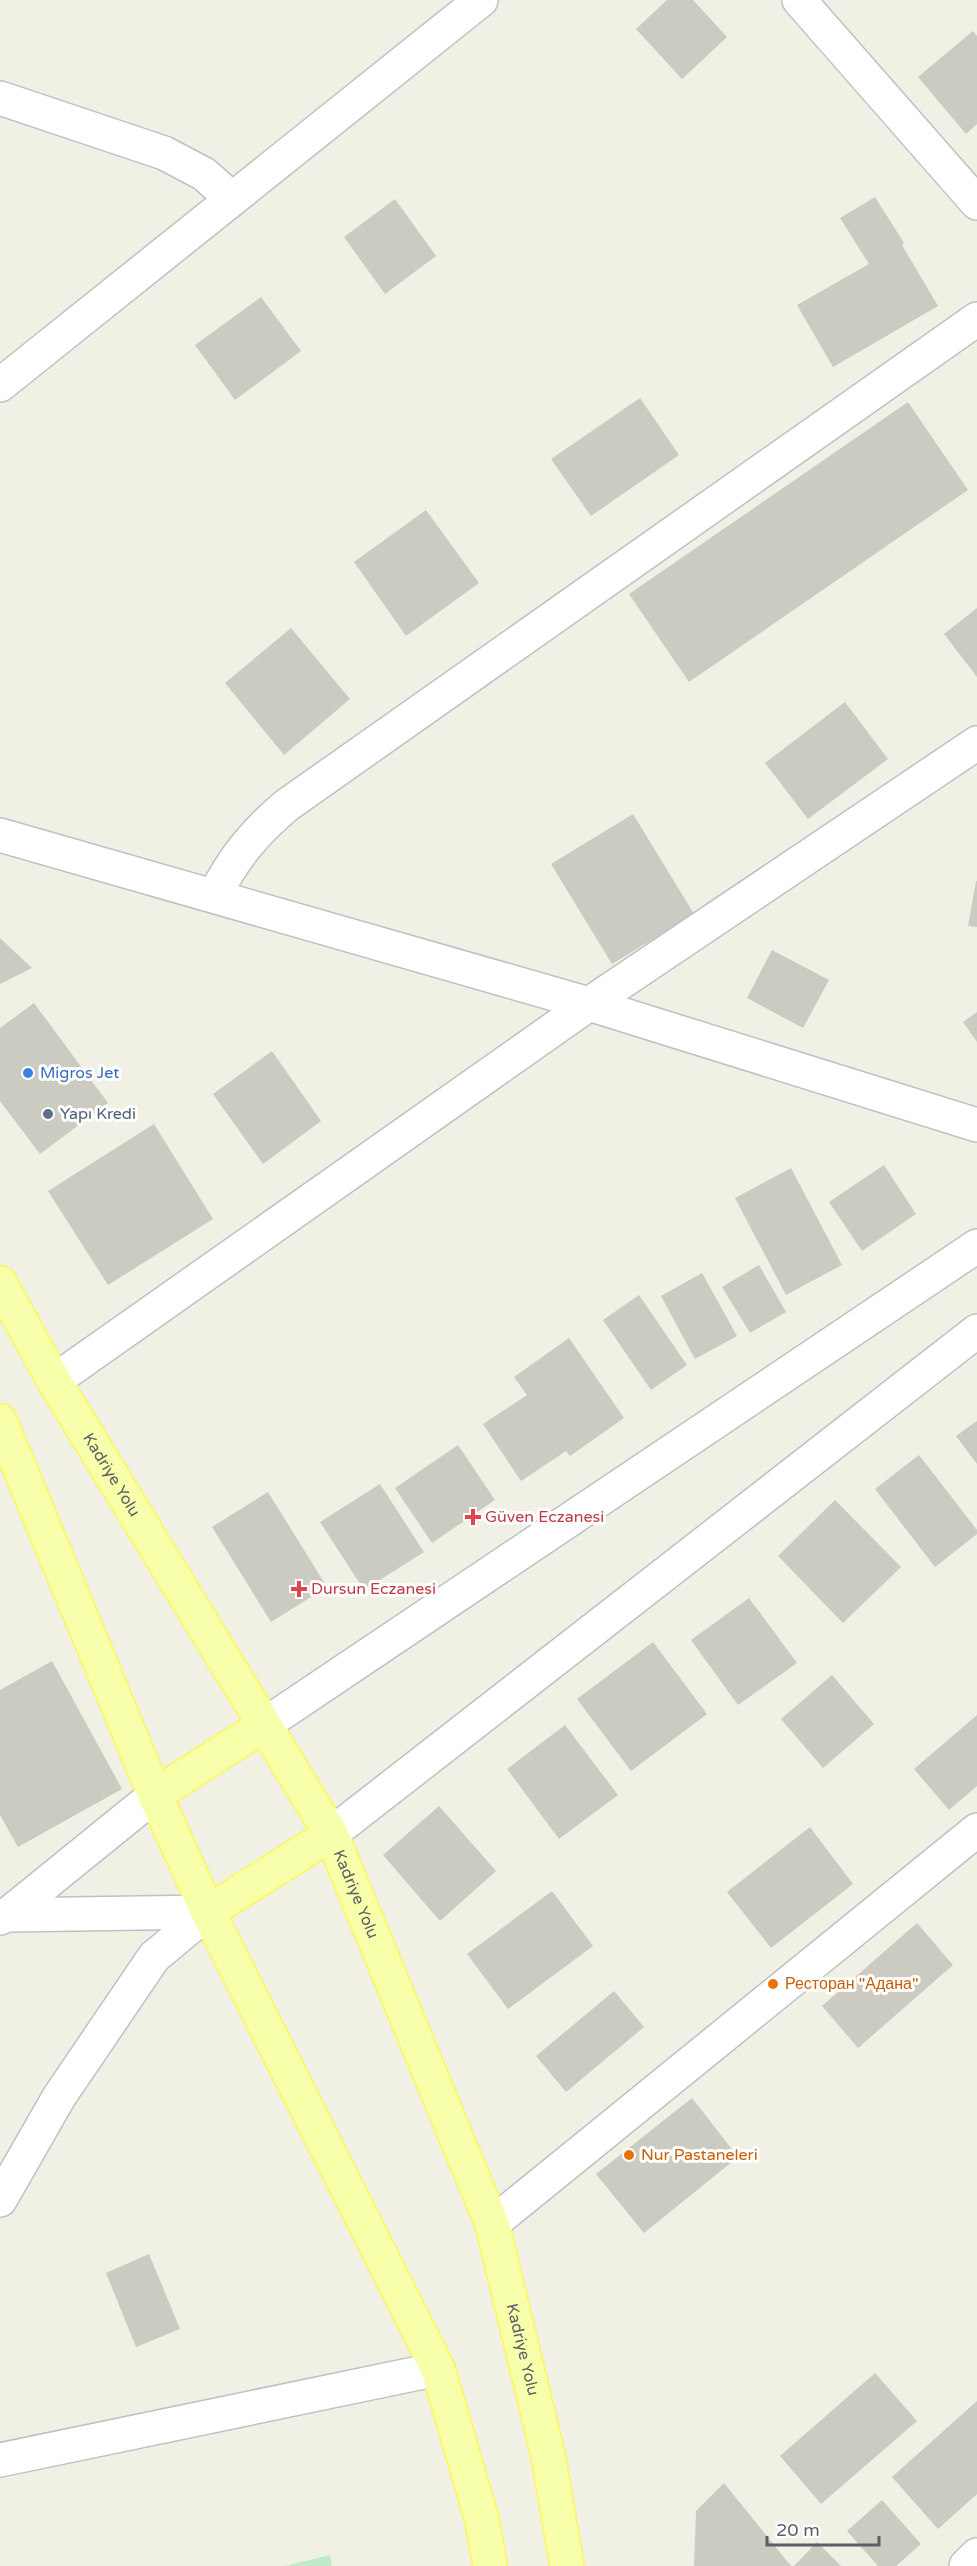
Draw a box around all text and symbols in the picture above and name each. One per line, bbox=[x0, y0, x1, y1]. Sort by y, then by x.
place label: Migros Jet bbox=[40, 1063, 119, 1083]
marker: Migros Jet bbox=[21, 1066, 35, 1080]
place label: Yapı Kredi bbox=[60, 1104, 136, 1124]
marker: Yapı Kredi bbox=[41, 1107, 55, 1121]
street label: Kadriye Yolu bbox=[78, 1430, 145, 1520]
place label: Güven Eczanesi bbox=[485, 1507, 604, 1527]
marker: Güven Eczanesi bbox=[466, 1510, 480, 1524]
place label: Dursun Eczanesi bbox=[311, 1579, 436, 1599]
marker: Dursun Eczanesi bbox=[292, 1582, 306, 1596]
street label: Kadriye Yolu bbox=[329, 1847, 383, 1942]
place label: Ресторан "Адана" bbox=[785, 1974, 919, 1994]
marker: Ресторан "Адана" bbox=[766, 1977, 780, 1991]
place label: Nur Pastaneleri bbox=[641, 2145, 758, 2165]
marker: Nur Pastaneleri bbox=[622, 2148, 636, 2162]
street label: Kadriye Yolu bbox=[502, 2301, 543, 2398]
scale bar bbox=[767, 2509, 880, 2547]
text: 20 m bbox=[776, 2519, 820, 2541]

